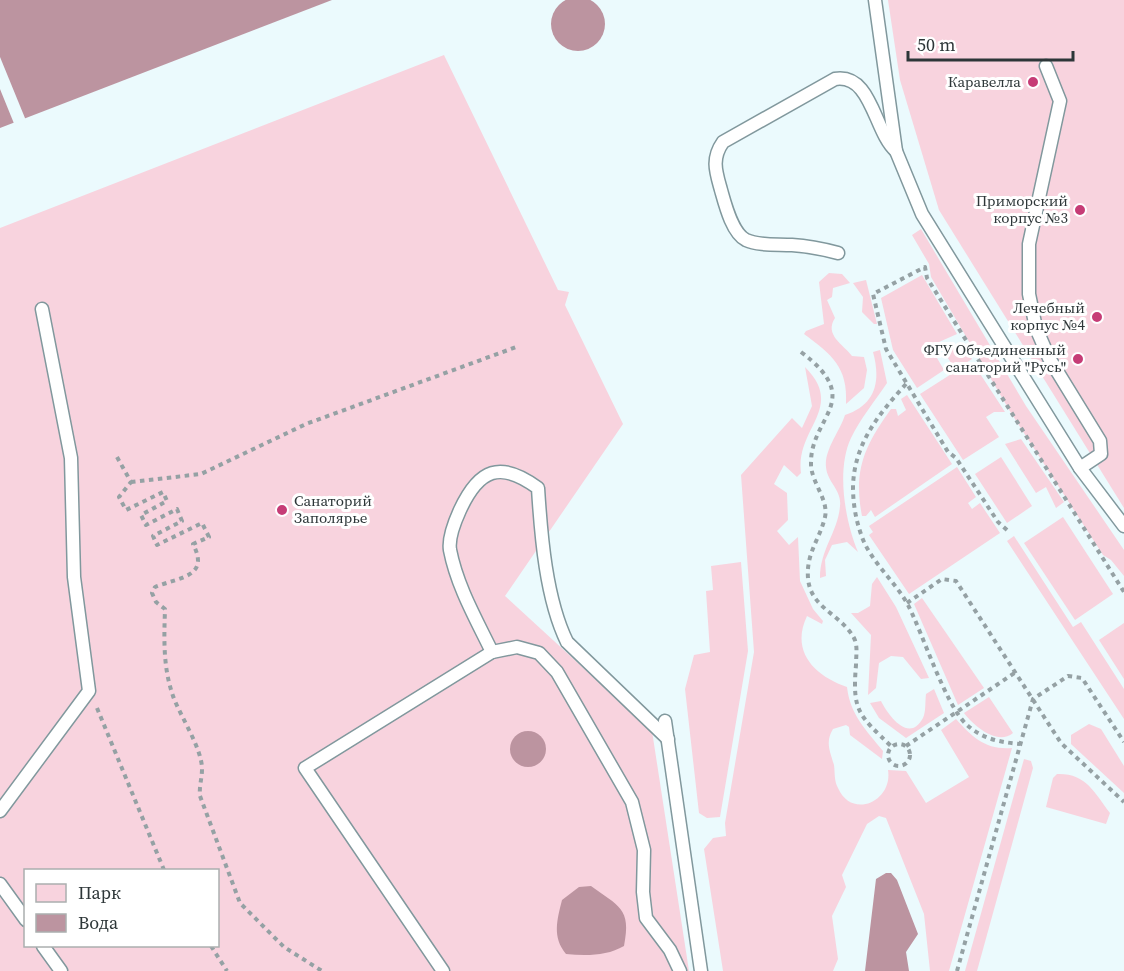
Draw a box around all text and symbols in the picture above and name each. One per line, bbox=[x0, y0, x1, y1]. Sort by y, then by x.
scale bar bbox=[908, 24, 1073, 62]
text: 50 m bbox=[917, 32, 955, 57]
place label: Каравелла bbox=[948, 71, 1021, 92]
marker: Каравелла bbox=[1026, 75, 1040, 89]
place label: Приморский корпус №3 bbox=[976, 190, 1068, 228]
marker: Приморский корпус №3 bbox=[1073, 203, 1087, 217]
place label: Лечебный корпус №4 bbox=[1010, 297, 1085, 335]
marker: Лечебный корпус №4 bbox=[1090, 310, 1104, 324]
place label: ФГУ Объединенный санаторий "Русь" bbox=[924, 339, 1066, 377]
marker: ФГУ Объединенный санаторий "Русь" bbox=[1071, 352, 1085, 366]
place label: Санаторий Заполярье bbox=[294, 490, 372, 528]
marker: Санаторий Заполярье bbox=[275, 503, 289, 517]
legend bbox=[24, 869, 219, 947]
text: Парк bbox=[78, 880, 121, 905]
text: Вода bbox=[78, 910, 119, 935]

